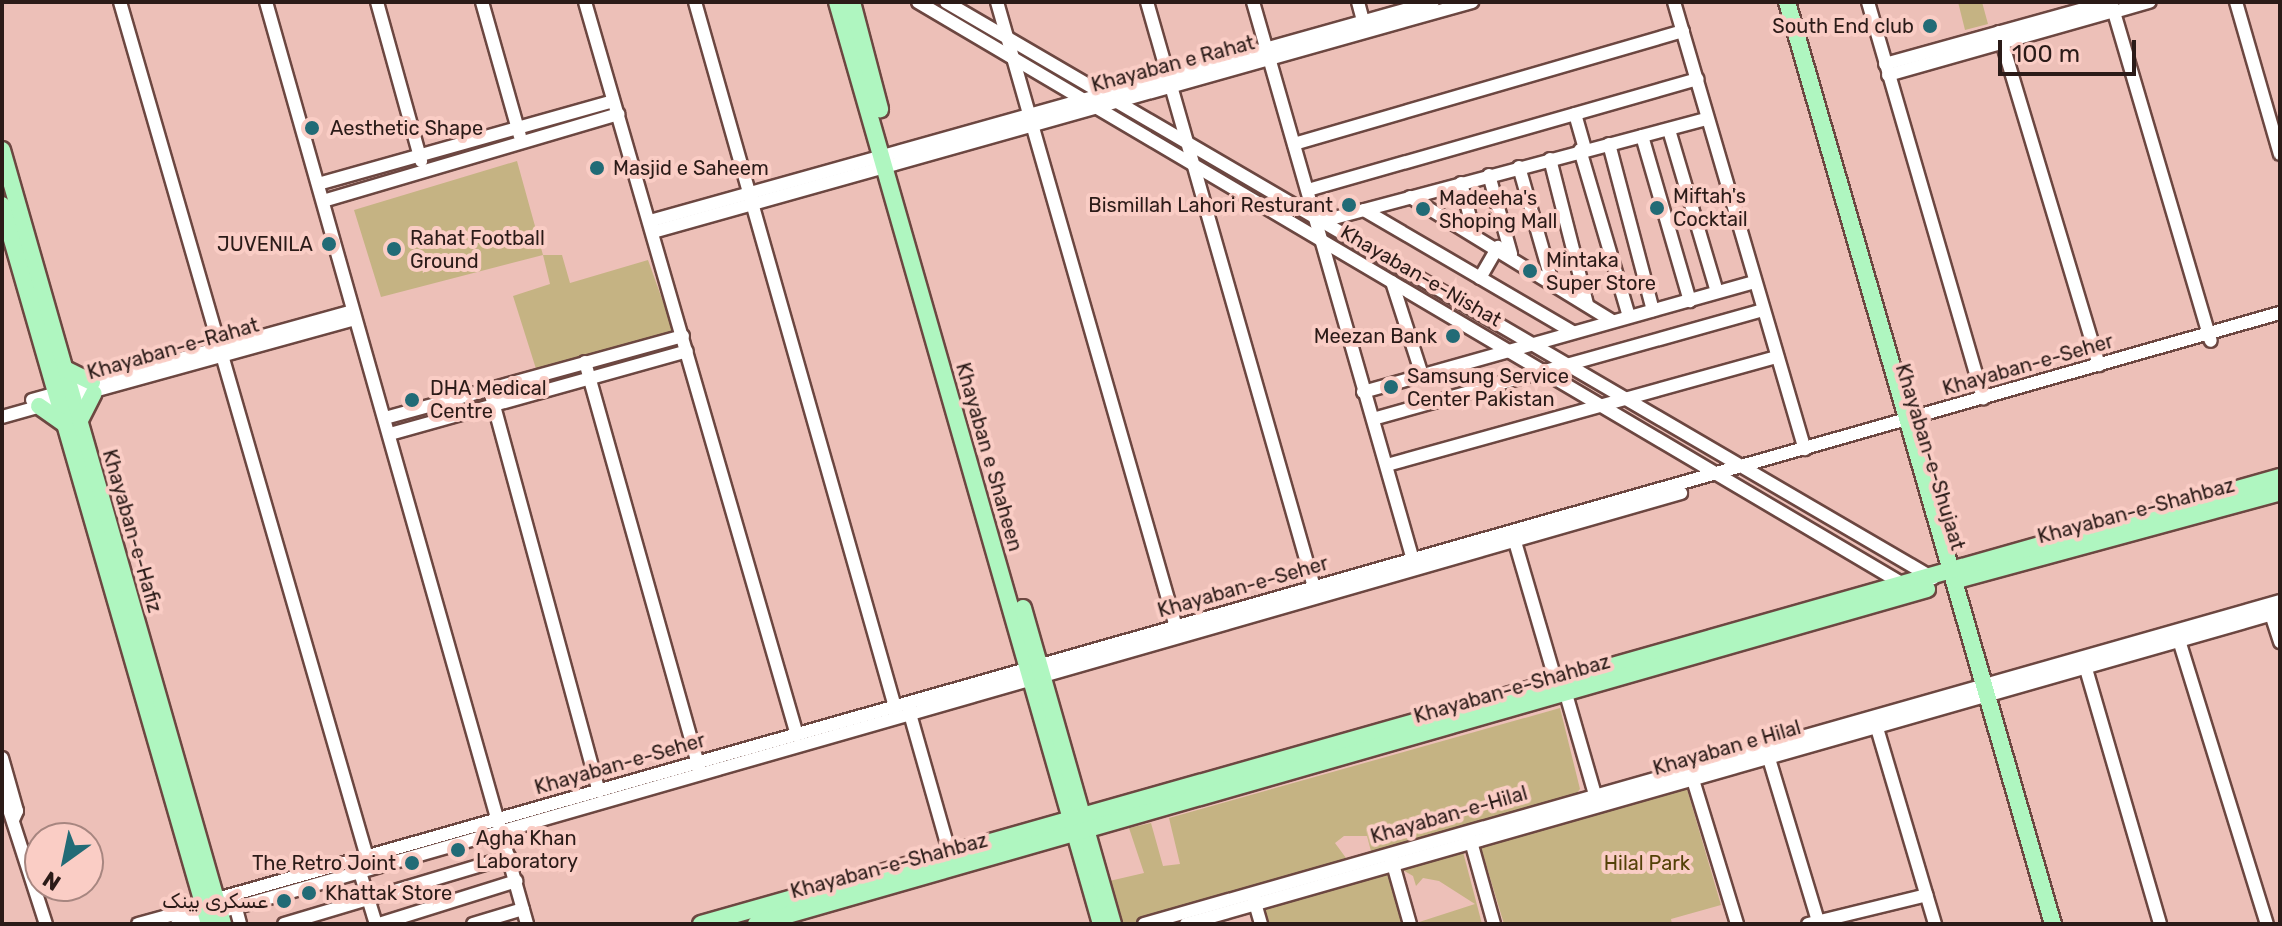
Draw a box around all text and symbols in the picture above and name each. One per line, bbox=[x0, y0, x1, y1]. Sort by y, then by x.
place label: South End club bbox=[1772, 14, 1914, 38]
marker: South End club bbox=[1921, 17, 1939, 35]
scale bar bbox=[2002, 24, 2140, 74]
street label: Khayaban e Rahat bbox=[1089, 31, 1257, 97]
text: 100 m bbox=[2012, 40, 2080, 68]
place label: Aesthetic Shape bbox=[330, 116, 483, 140]
marker: Aesthetic Shape bbox=[301, 117, 323, 139]
place label: Masjid e Saheem bbox=[613, 156, 769, 180]
marker: Masjid e Saheem bbox=[588, 159, 606, 177]
place label: Miftah's Cocktail bbox=[1673, 184, 1748, 231]
place label: Madeeha's Shoping Mall bbox=[1439, 186, 1557, 233]
place label: Bismillah Lahori Resturant bbox=[1088, 193, 1333, 217]
marker: Bismillah Lahori Resturant bbox=[1340, 196, 1358, 214]
marker: Miftah's Cocktail bbox=[1648, 199, 1666, 217]
marker: Madeeha's Shoping Mall bbox=[1414, 200, 1432, 218]
street label: Khayaban-e-Nishat bbox=[1336, 220, 1506, 332]
place label: Rahat Football Ground bbox=[410, 226, 545, 273]
place label: JUVENILA bbox=[217, 232, 313, 256]
marker: JUVENILA bbox=[320, 235, 338, 253]
marker: Rahat Football Ground bbox=[385, 240, 403, 258]
place label: Mintaka Super Store bbox=[1546, 248, 1656, 295]
marker: Mintaka Super Store bbox=[1521, 262, 1539, 280]
street label: Khayaban-e-Rahat bbox=[84, 313, 262, 385]
place label: Meezan Bank bbox=[1314, 324, 1437, 348]
marker: Meezan Bank bbox=[1444, 327, 1462, 345]
street label: Khayaban-e-Seher bbox=[1940, 329, 2116, 401]
street label: Khayaban e Shaheen bbox=[951, 360, 1027, 554]
street label: Khayaban-e-Shujaat bbox=[1890, 361, 1970, 553]
place label: Samsung Service Center Pakistan bbox=[1407, 364, 1569, 411]
place label: DHA Medical Centre bbox=[430, 376, 547, 423]
marker: Samsung Service Center Pakistan bbox=[1382, 378, 1400, 396]
marker: DHA Medical Centre bbox=[401, 389, 423, 411]
street label: Khayaban-e-Hafiz bbox=[97, 447, 167, 615]
street label: Khayaban-e-Shahbaz bbox=[2035, 473, 2237, 549]
street label: Khayaban-e-Seher bbox=[1155, 551, 1331, 623]
street label: Khayaban-e-Shahbaz bbox=[1411, 649, 1613, 729]
street label: Khayaban e Hilal bbox=[1650, 715, 1804, 781]
street label: Khayaban-e-Seher bbox=[532, 728, 708, 800]
street label: Khayaban-e-Hilal bbox=[1368, 781, 1530, 849]
north arrow bbox=[24, 822, 104, 902]
place label: Agha Khan Laboratory bbox=[476, 826, 578, 873]
street label: Khayaban-e-Shahbaz bbox=[788, 828, 990, 904]
marker: Agha Khan Laboratory bbox=[447, 839, 469, 861]
place label: The Retro Joint bbox=[252, 851, 396, 875]
park label: Hilal Park bbox=[1604, 851, 1690, 875]
marker: The Retro Joint bbox=[403, 854, 421, 872]
text: N bbox=[38, 865, 66, 897]
place label: Khattak Store bbox=[325, 881, 452, 905]
marker: Khattak Store bbox=[300, 884, 318, 902]
place label: عسکری بینک bbox=[162, 889, 268, 913]
marker: عسکری بینک bbox=[275, 892, 293, 910]

